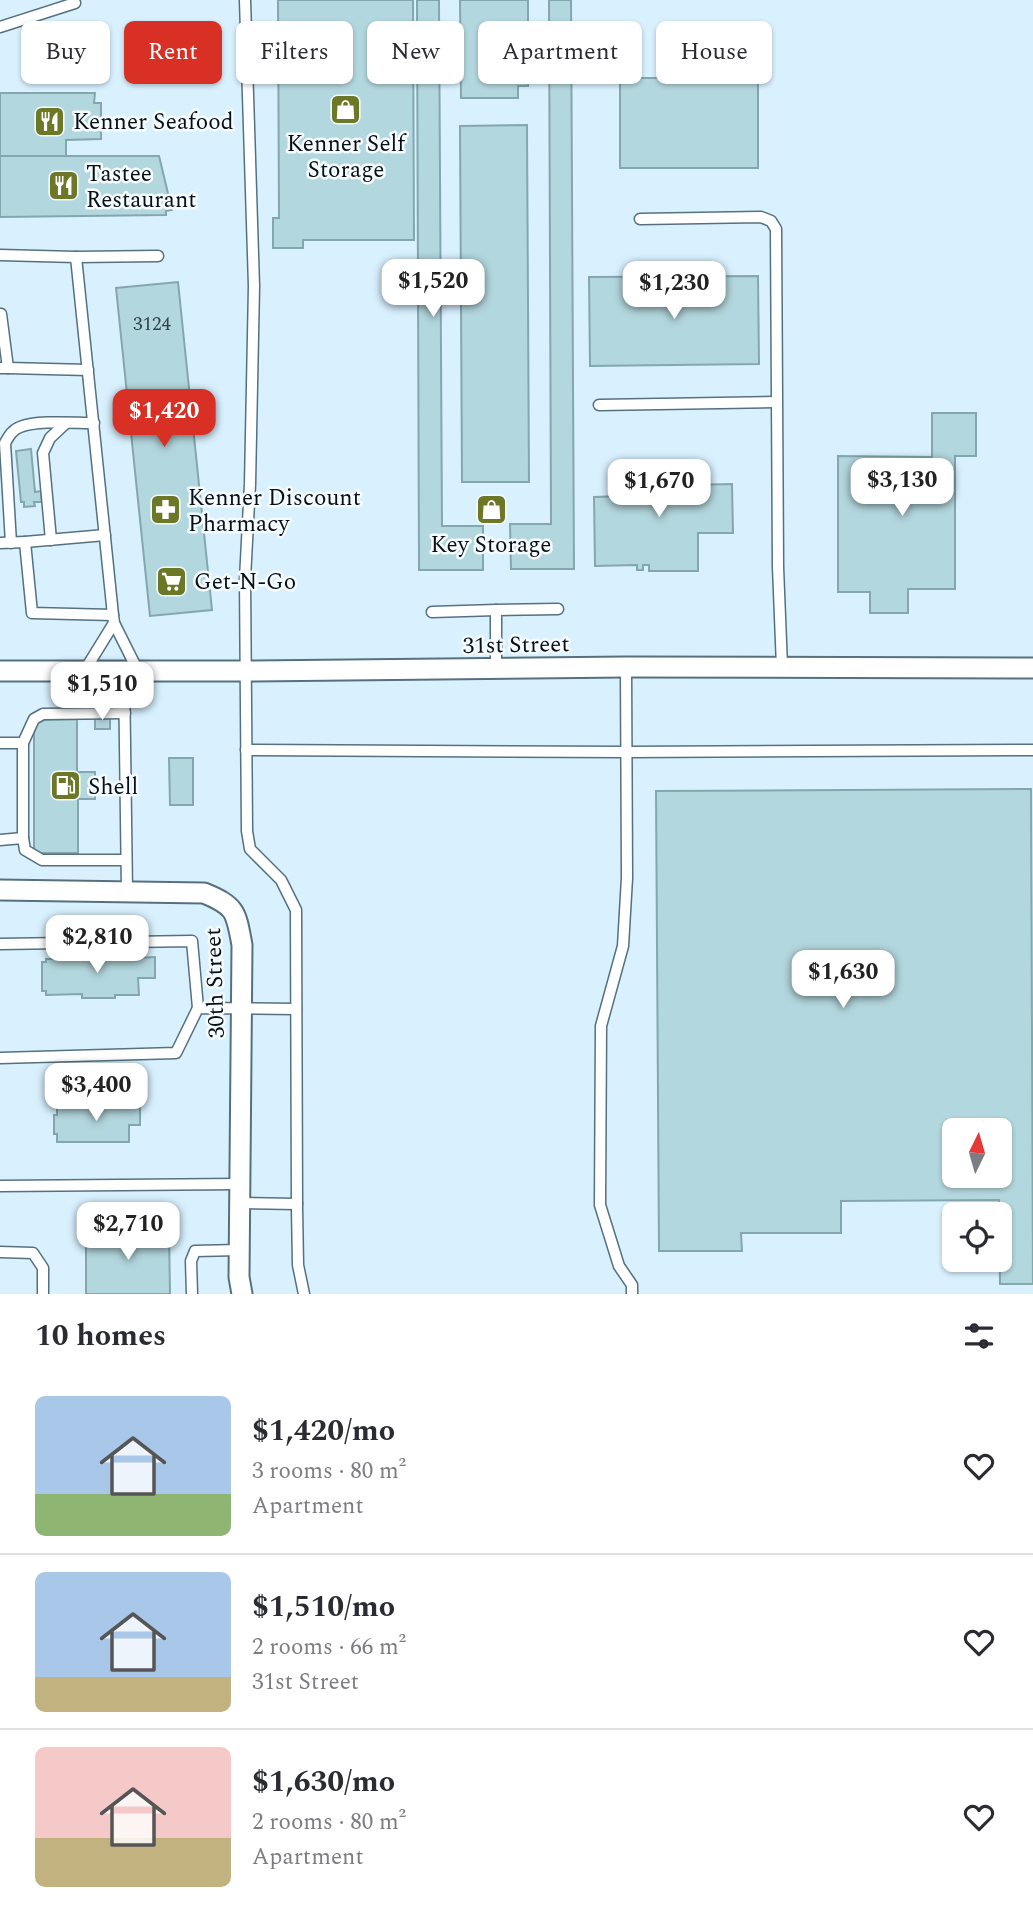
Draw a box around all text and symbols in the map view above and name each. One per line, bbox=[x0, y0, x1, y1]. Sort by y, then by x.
chip: Buy bbox=[21, 21, 110, 84]
chip: Rent bbox=[124, 21, 222, 84]
chip: Filters bbox=[236, 21, 353, 84]
chip: New bbox=[367, 21, 464, 84]
chip: Apartment bbox=[478, 21, 642, 84]
chip: House bbox=[656, 21, 772, 84]
shop icon: Kenner Self Storage bbox=[329, 92, 363, 126]
restaurant icon: Kenner Seafood bbox=[33, 104, 67, 138]
place label: Kenner Seafood bbox=[73, 105, 234, 140]
place label: Kenner Self Storage bbox=[287, 127, 407, 188]
place label: Tastee Restaurant bbox=[86, 157, 196, 218]
restaurant icon: Tastee Restaurant bbox=[46, 169, 80, 203]
pin: $1,520 bbox=[376, 260, 490, 319]
pin: $1,230 bbox=[617, 262, 731, 321]
text: $1,520 bbox=[398, 264, 468, 299]
text: $1,230 bbox=[639, 266, 709, 301]
house number: 3124 bbox=[133, 310, 171, 339]
pin: $1,420 bbox=[107, 390, 221, 449]
text: $1,420 bbox=[129, 394, 199, 429]
pin: $3,130 bbox=[845, 458, 959, 518]
pin: $1,670 bbox=[602, 460, 716, 519]
text: $3,130 bbox=[867, 463, 937, 498]
text: $1,670 bbox=[624, 464, 694, 499]
place label: Kenner Discount Pharmacy bbox=[188, 481, 361, 542]
pharmacy icon: Kenner Discount Pharmacy bbox=[148, 493, 182, 527]
shop icon: Key Storage bbox=[474, 493, 508, 527]
place label: Key Storage bbox=[431, 528, 551, 563]
supermarket icon: Get-N-Go bbox=[154, 564, 188, 598]
place label: Get-N-Go bbox=[194, 565, 296, 600]
street label: 31st Street bbox=[462, 627, 570, 664]
pin: $1,510 bbox=[45, 662, 159, 722]
text: $1,510 bbox=[67, 667, 137, 702]
fuel station icon: Shell bbox=[48, 769, 82, 803]
place label: Shell bbox=[88, 770, 138, 805]
pin: $2,810 bbox=[40, 916, 154, 975]
text: $2,810 bbox=[62, 920, 132, 955]
street label: 30th Street bbox=[196, 927, 235, 1039]
pin: $1,630 bbox=[786, 950, 900, 1010]
text: $1,630 bbox=[808, 955, 878, 990]
pin: $3,400 bbox=[39, 1064, 153, 1123]
text: $3,400 bbox=[61, 1068, 131, 1103]
north arrow bbox=[942, 1118, 1012, 1188]
map controls bbox=[942, 1118, 1012, 1272]
pin: $2,710 bbox=[71, 1202, 185, 1262]
button: locate bbox=[942, 1202, 1012, 1272]
text: $2,710 bbox=[93, 1207, 163, 1242]
text: 10 homes bbox=[35, 1313, 166, 1359]
icon: filters bbox=[960, 1317, 998, 1355]
text: $1,420/mo bbox=[252, 1408, 395, 1454]
icon: home bbox=[91, 1424, 175, 1508]
icon: heart bbox=[960, 1447, 998, 1485]
text: 3 rooms · 80 m² bbox=[252, 1454, 406, 1489]
text: Apartment bbox=[252, 1489, 364, 1524]
text: $1,510/mo bbox=[252, 1584, 395, 1630]
icon: home bbox=[91, 1600, 175, 1684]
icon: heart bbox=[960, 1623, 998, 1661]
text: 2 rooms · 66 m² bbox=[252, 1630, 406, 1665]
text: 31st Street bbox=[252, 1665, 359, 1700]
text: $1,630/mo bbox=[252, 1759, 395, 1805]
icon: home bbox=[91, 1775, 175, 1859]
icon: heart bbox=[960, 1798, 998, 1836]
text: 2 rooms · 80 m² bbox=[252, 1805, 406, 1840]
text: Apartment bbox=[252, 1840, 364, 1875]

